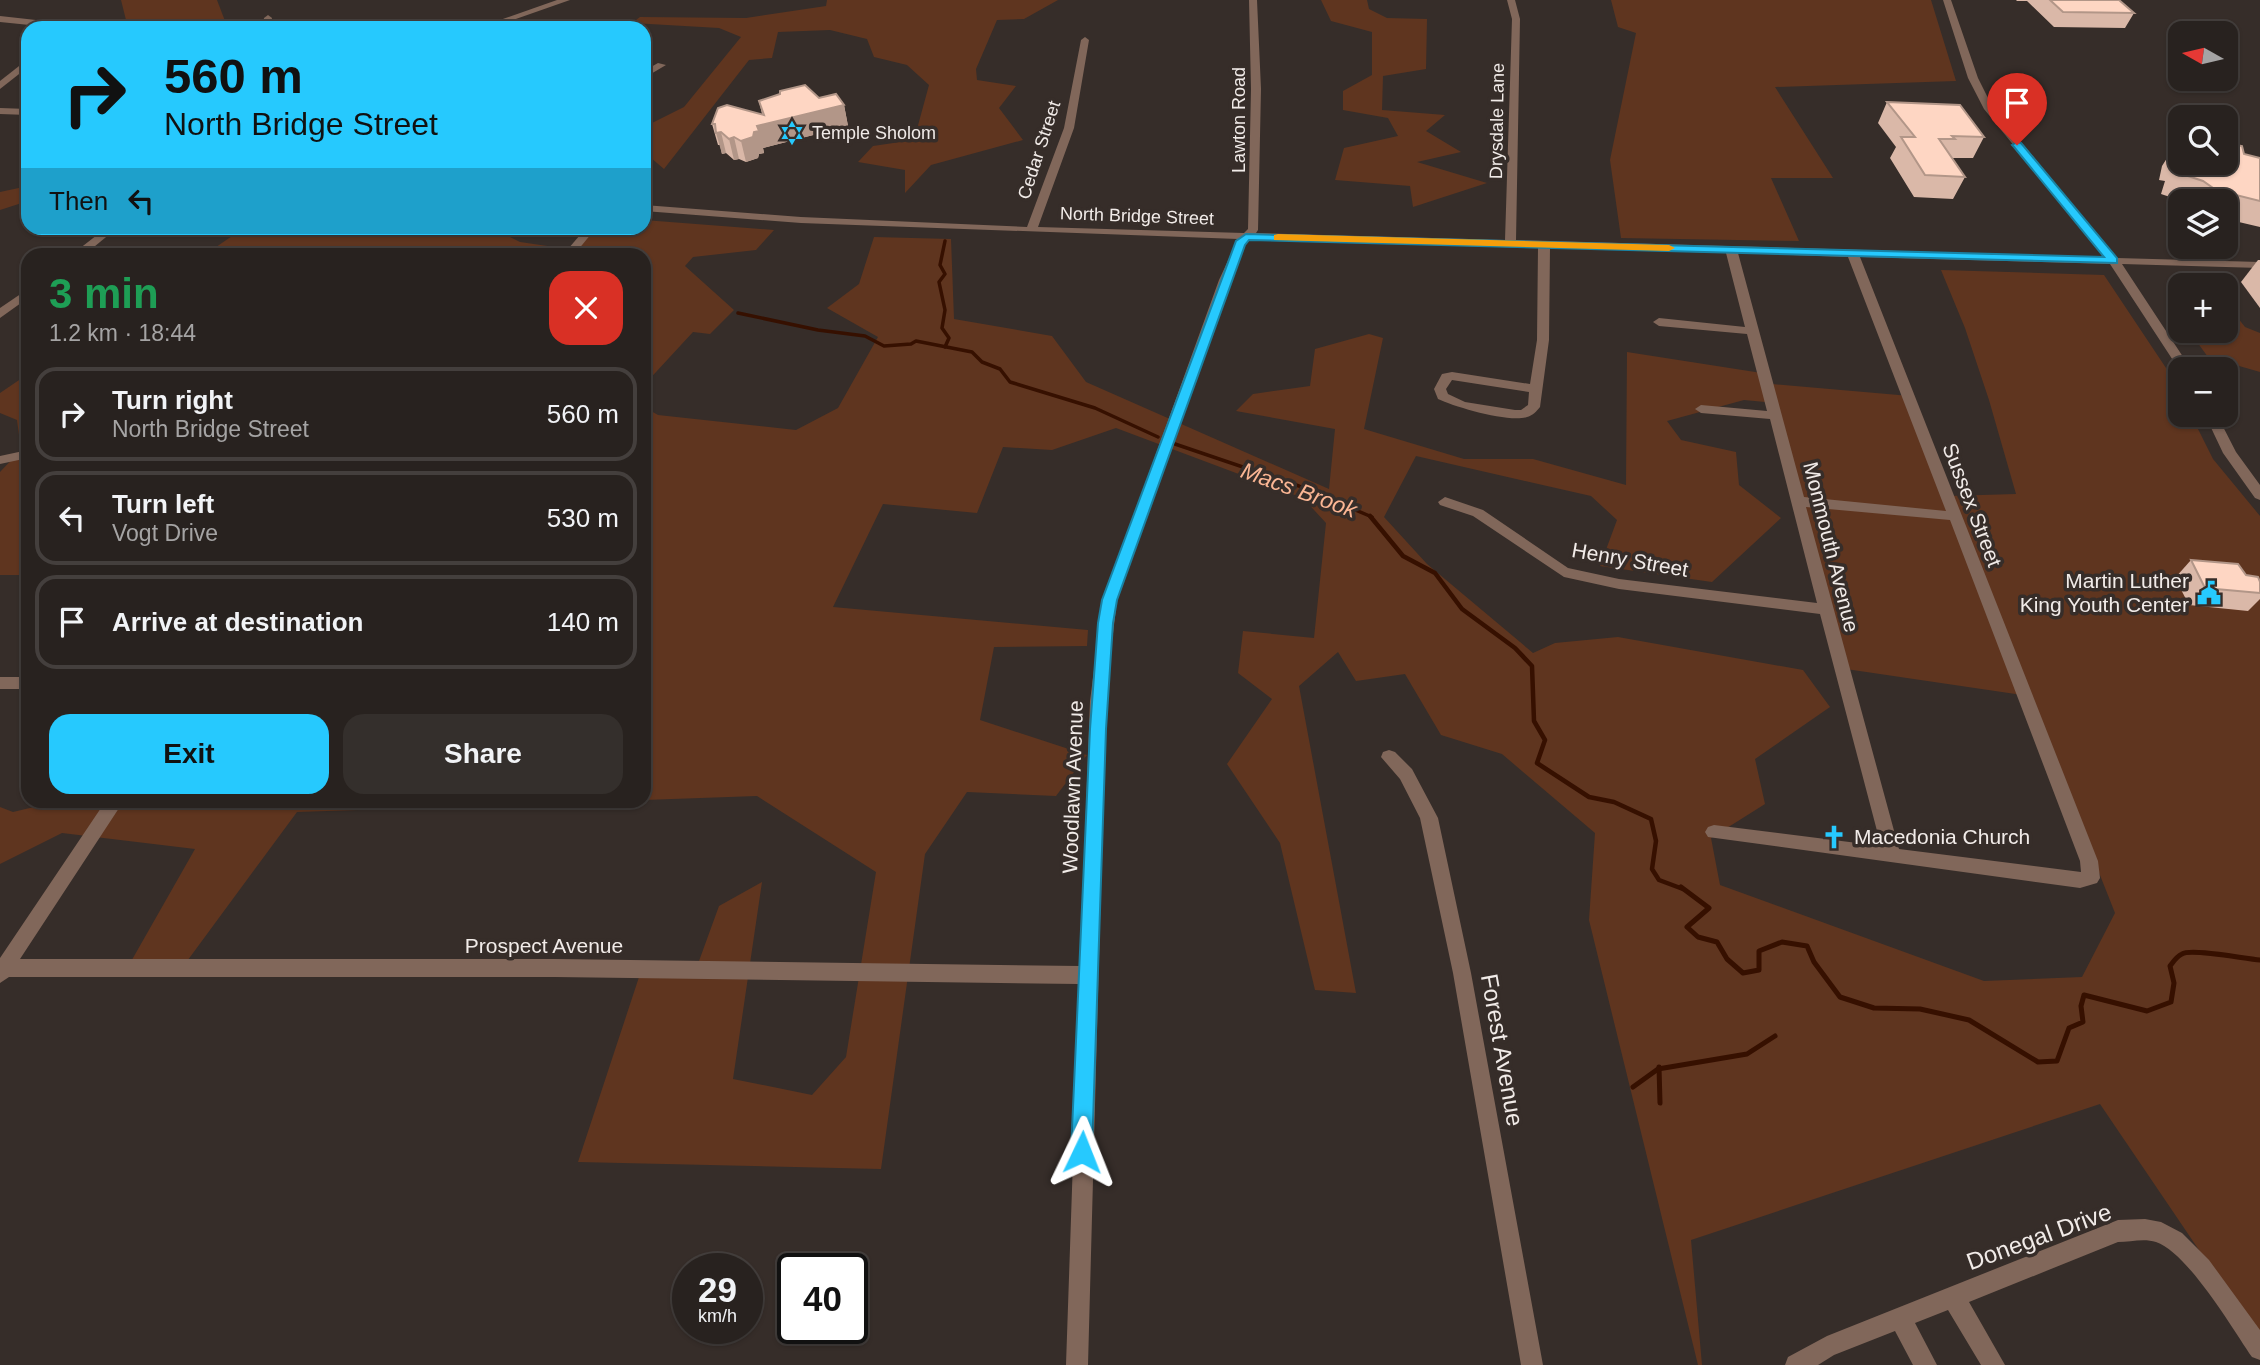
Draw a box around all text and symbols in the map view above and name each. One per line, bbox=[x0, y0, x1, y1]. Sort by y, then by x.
north arrow bbox=[2168, 21, 2238, 91]
map controls bbox=[2168, 21, 2238, 427]
icon: right bbox=[49, 49, 140, 140]
text: 560 m bbox=[164, 49, 303, 103]
street label: Drysdale Lane bbox=[1486, 63, 1508, 179]
street label: Lawton Road bbox=[1229, 67, 1249, 173]
pin bbox=[1987, 73, 2047, 145]
icon: arrive bbox=[1998, 84, 2036, 122]
street label: Cedar Street bbox=[1014, 98, 1064, 202]
button: search bbox=[2168, 105, 2238, 175]
text: North Bridge Street bbox=[164, 106, 438, 142]
synagogue icon: Temple Sholom bbox=[778, 119, 806, 147]
place label: Temple Sholom bbox=[812, 123, 936, 143]
icon: left bbox=[122, 182, 160, 220]
text: Then bbox=[49, 186, 108, 216]
button: layers bbox=[2168, 189, 2238, 259]
street label: North Bridge Street bbox=[1060, 203, 1214, 229]
text: 3 min bbox=[49, 270, 159, 317]
button: close bbox=[549, 271, 623, 345]
button: + bbox=[2168, 273, 2238, 343]
text: 1.2 km · 18:44 bbox=[49, 320, 196, 346]
button: − bbox=[2168, 357, 2238, 427]
text: Turn right bbox=[112, 385, 233, 415]
icon: right bbox=[53, 395, 91, 433]
text: 560 m bbox=[547, 399, 619, 429]
text: North Bridge Street bbox=[112, 416, 309, 442]
street label: Sussex Street bbox=[1938, 440, 2007, 570]
water label: Macs Brook bbox=[1237, 457, 1362, 523]
street label: Monmouth Avenue bbox=[1799, 459, 1864, 634]
text: Turn left bbox=[112, 489, 214, 519]
icon: left bbox=[53, 499, 91, 537]
text: 530 m bbox=[547, 503, 619, 533]
text: Vogt Drive bbox=[112, 520, 218, 546]
street label: Henry Street bbox=[1570, 538, 1690, 581]
place label: Martin Luther King Youth Center bbox=[2020, 569, 2189, 616]
public building icon: Martin Luther King Youth Center bbox=[2195, 579, 2223, 607]
icon: arrive bbox=[53, 603, 91, 641]
text: Arrive at destination bbox=[112, 607, 363, 637]
text: 140 m bbox=[547, 607, 619, 637]
street label: Woodlawn Avenue bbox=[1058, 700, 1087, 874]
button: Exit bbox=[49, 714, 329, 794]
button: Share bbox=[343, 714, 623, 794]
church icon: Macedonia Church bbox=[1820, 823, 1848, 851]
place label: Macedonia Church bbox=[1854, 825, 2030, 848]
street label: Prospect Avenue bbox=[465, 934, 623, 957]
street label: Forest Avenue bbox=[1476, 972, 1529, 1128]
position arrow bbox=[1045, 1115, 1119, 1189]
street label: Donegal Drive bbox=[1963, 1198, 2115, 1275]
speed limit sign: 40 bbox=[777, 1253, 868, 1344]
text: 29 bbox=[698, 1270, 737, 1309]
text: km/h bbox=[698, 1306, 737, 1326]

